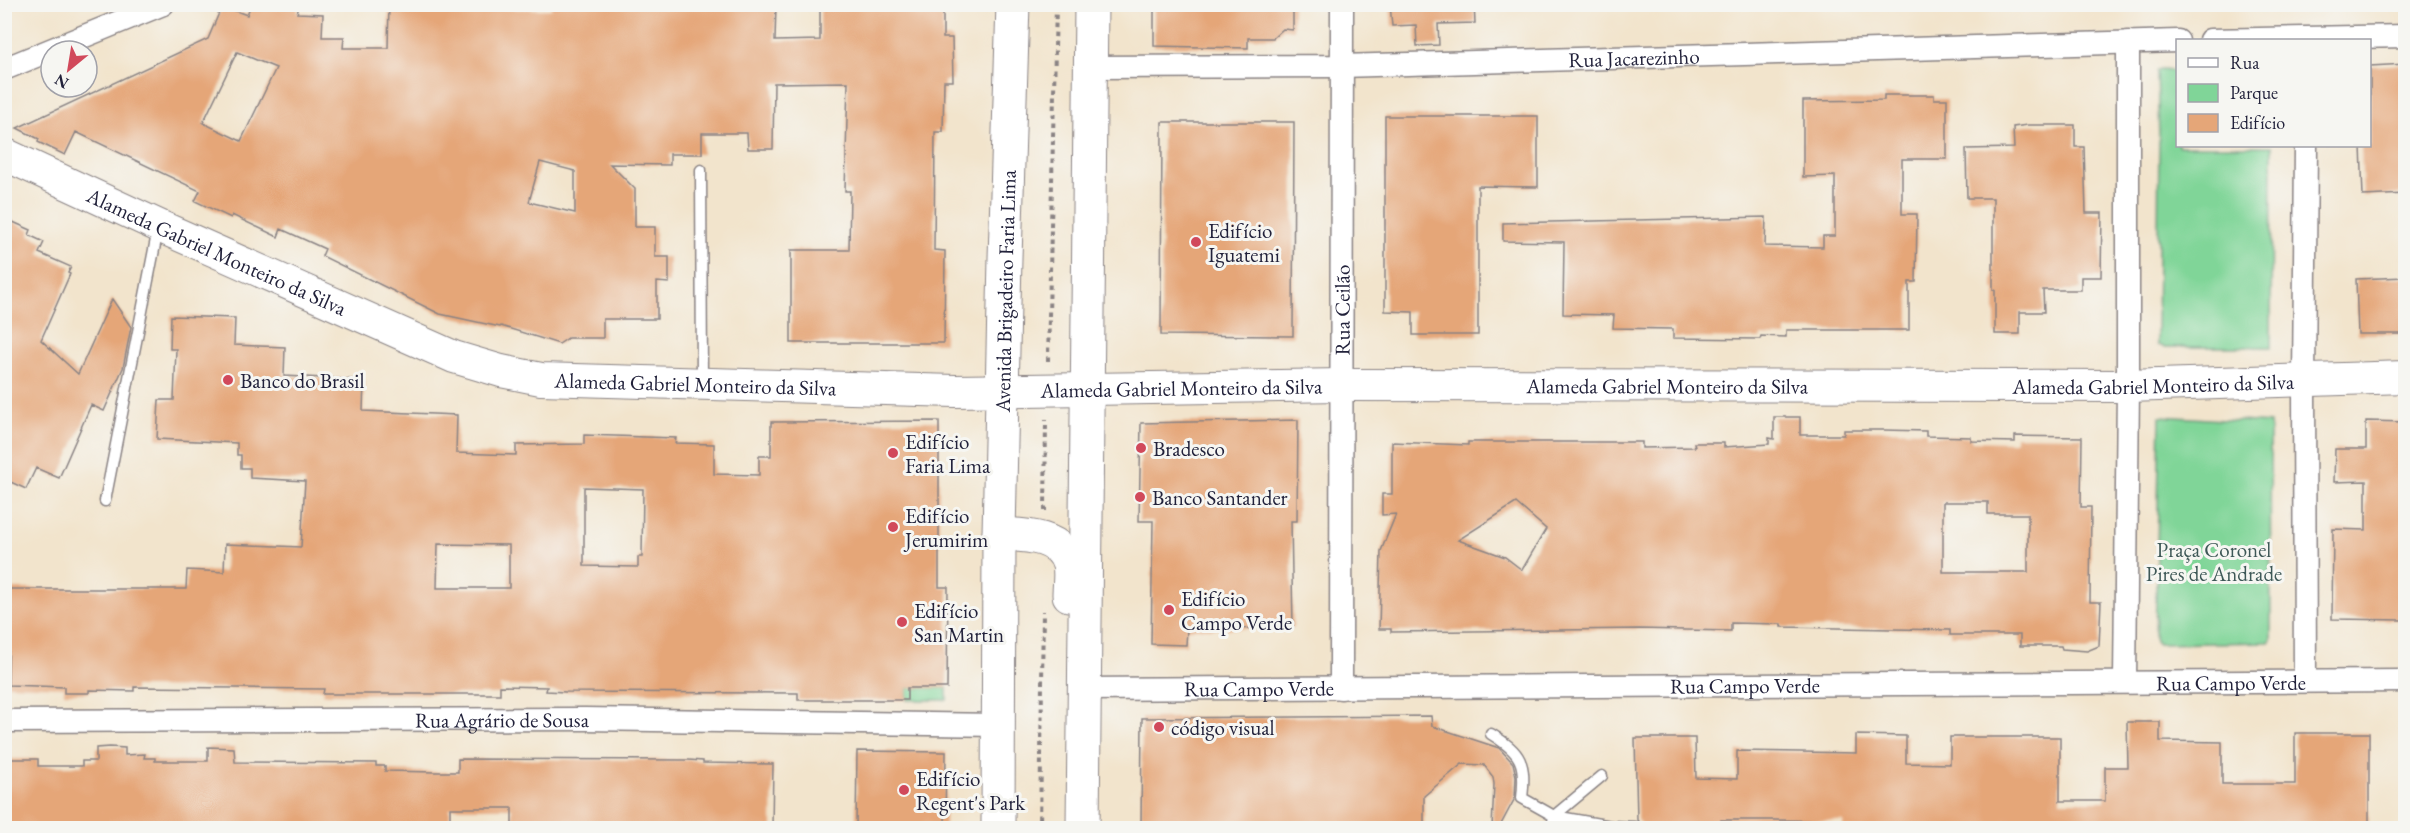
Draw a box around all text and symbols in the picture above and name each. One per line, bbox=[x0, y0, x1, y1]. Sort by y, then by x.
north arrow bbox=[39, 39, 99, 99]
legend bbox=[2176, 39, 2371, 147]
street label: Rua Jacarezinho bbox=[1568, 42, 1700, 73]
text: Rua bbox=[2230, 51, 2260, 74]
text: N bbox=[51, 69, 73, 94]
text: Parque bbox=[2230, 81, 2278, 104]
text: Edifício bbox=[2230, 111, 2285, 134]
street label: Avenida Brigadeiro Faria Lima bbox=[988, 169, 1021, 414]
street label: Alameda Gabriel Monteiro da Silva bbox=[82, 181, 351, 321]
place label: Edifício Iguatemi bbox=[1208, 217, 1280, 268]
marker: Edifício Iguatemi bbox=[1189, 235, 1203, 249]
street label: Rua Ceilão bbox=[1328, 265, 1355, 355]
street label: Alameda Gabriel Monteiro da Silva bbox=[553, 366, 837, 401]
place label: Banco do Brasil bbox=[240, 367, 364, 394]
street label: Alameda Gabriel Monteiro da Silva bbox=[2011, 367, 2295, 400]
street label: Alameda Gabriel Monteiro da Silva bbox=[1039, 372, 1323, 403]
street label: Alameda Gabriel Monteiro da Silva bbox=[1525, 372, 1809, 399]
marker: Banco do Brasil bbox=[221, 373, 235, 387]
place label: Edifício Faria Lima bbox=[905, 428, 991, 479]
place label: Bradesco bbox=[1153, 435, 1225, 462]
marker: Bradesco bbox=[1134, 441, 1148, 455]
marker: Edifício Faria Lima bbox=[886, 446, 900, 460]
place label: Banco Santander bbox=[1152, 484, 1288, 511]
marker: Banco Santander bbox=[1133, 490, 1147, 504]
place label: Edifício Jerumirim bbox=[903, 502, 988, 553]
marker: Edifício Jerumirim bbox=[886, 520, 900, 534]
park label: Praça Coronel Pires de Andrade bbox=[2146, 536, 2282, 587]
place label: Edifício Campo Verde bbox=[1181, 585, 1292, 636]
place label: Edifício San Martin bbox=[914, 597, 1004, 648]
marker: Edifício Campo Verde bbox=[1162, 603, 1176, 617]
marker: Edifício San Martin bbox=[895, 615, 909, 629]
street label: Rua Campo Verde bbox=[2156, 668, 2306, 696]
street label: Rua Campo Verde bbox=[1670, 671, 1820, 699]
street label: Rua Campo Verde bbox=[1184, 674, 1334, 702]
street label: Rua Agrário de Sousa bbox=[415, 705, 590, 733]
place label: código visual bbox=[1171, 714, 1275, 741]
marker: código visual bbox=[1152, 720, 1166, 734]
place label: Edifício Regent's Park bbox=[916, 765, 1026, 816]
marker: Edifício Regent's Park bbox=[897, 783, 911, 797]

